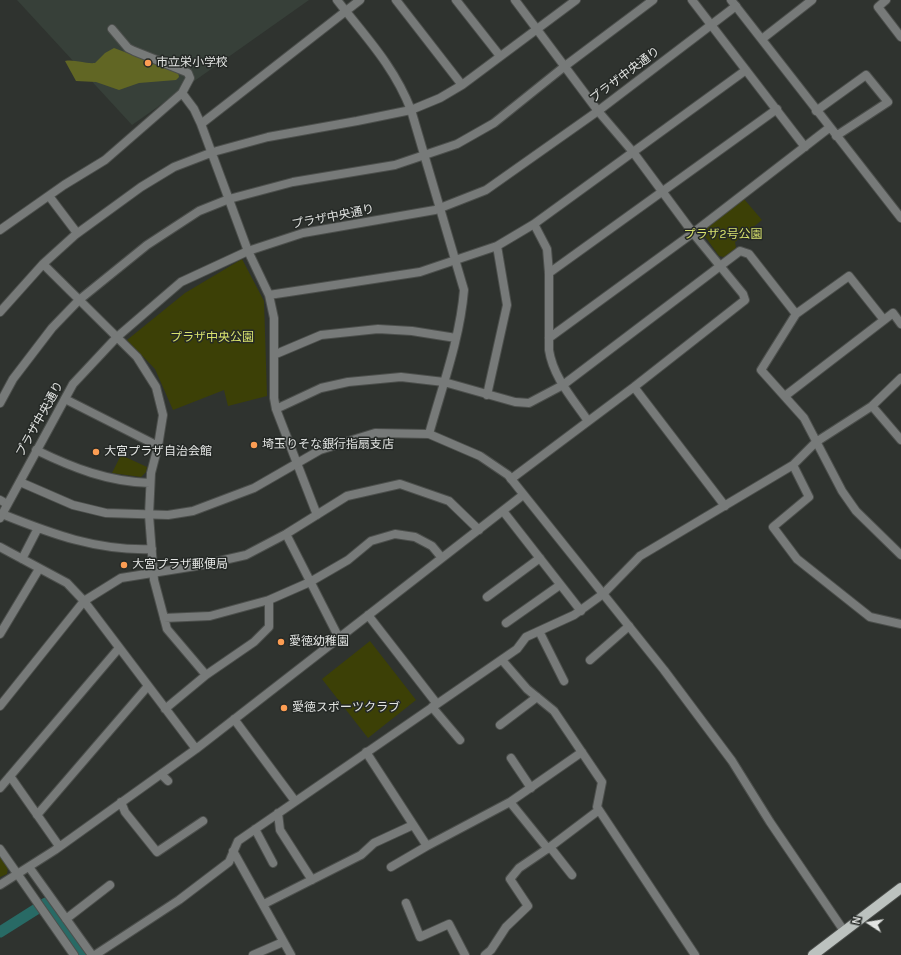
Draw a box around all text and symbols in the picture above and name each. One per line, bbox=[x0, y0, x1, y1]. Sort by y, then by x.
street label: プラザ中央通り bbox=[587, 44, 663, 106]
place label: 市立栄小学校 bbox=[156, 56, 228, 70]
marker: 市立栄小学校 bbox=[143, 58, 153, 68]
street label: プラザ中央通り bbox=[290, 202, 376, 232]
park label: プラザ2号公園 bbox=[684, 228, 762, 242]
park label: プラザ中央公園 bbox=[170, 331, 254, 345]
street label: プラザ中央通り bbox=[13, 379, 67, 459]
place label: 埼玉りそな銀行指扇支店 bbox=[262, 438, 394, 452]
marker: 埼玉りそな銀行指扇支店 bbox=[249, 440, 259, 450]
place label: 大宮プラザ自治会館 bbox=[104, 445, 212, 459]
marker: 大宮プラザ自治会館 bbox=[91, 447, 101, 457]
place label: 大宮プラザ郵便局 bbox=[132, 558, 228, 572]
marker: 大宮プラザ郵便局 bbox=[119, 560, 129, 570]
place label: 愛徳幼稚園 bbox=[289, 635, 349, 649]
marker: 愛徳幼稚園 bbox=[276, 637, 286, 647]
place label: 愛徳スポーツクラブ bbox=[292, 701, 400, 715]
marker: 愛徳スポーツクラブ bbox=[279, 703, 289, 713]
north arrow bbox=[849, 903, 889, 943]
text: N bbox=[850, 915, 864, 926]

